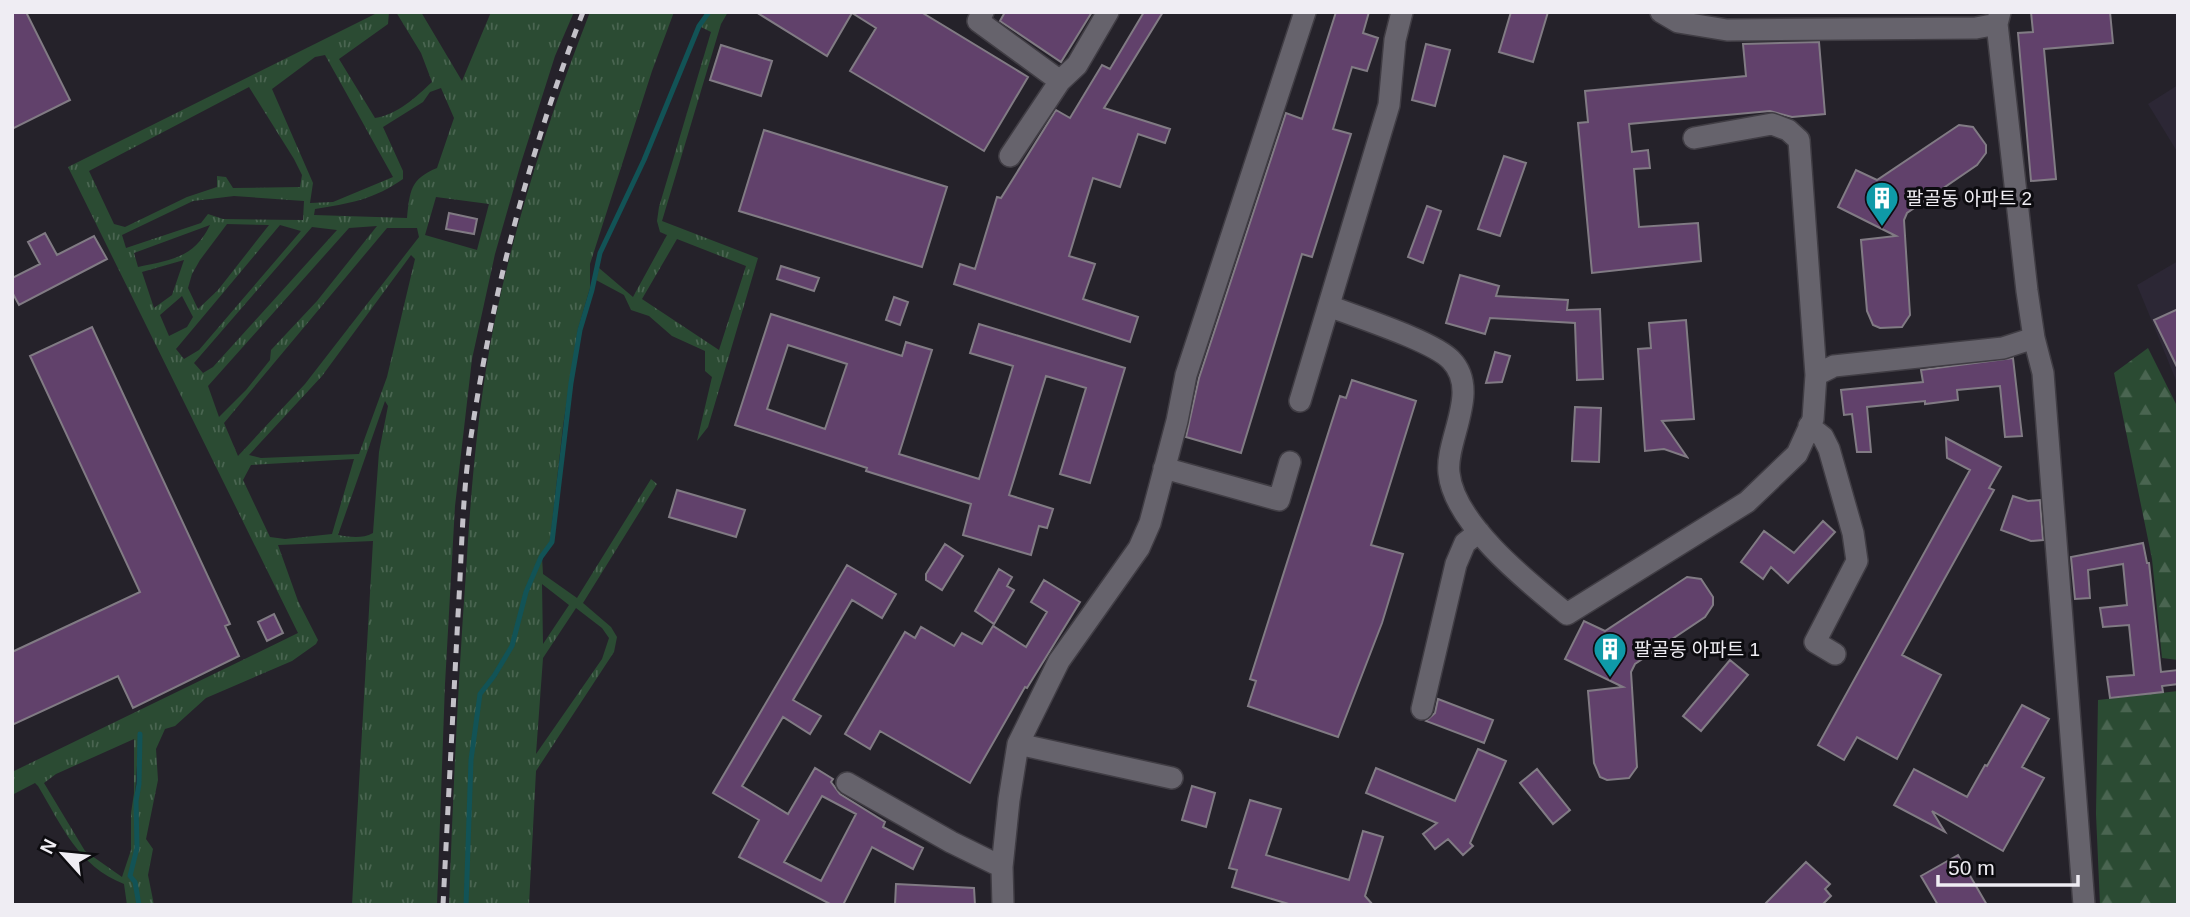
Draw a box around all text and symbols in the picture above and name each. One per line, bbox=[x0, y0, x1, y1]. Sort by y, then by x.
building icon: 팔골동 아파트 2 bbox=[1863, 179, 1901, 228]
place label: 팔골동 아파트 2 bbox=[1906, 188, 2032, 209]
building icon: 팔골동 아파트 1 bbox=[1591, 630, 1629, 679]
place label: 팔골동 아파트 1 bbox=[1634, 639, 1760, 660]
north arrow bbox=[28, 819, 98, 889]
text: N bbox=[36, 836, 61, 857]
scale bar bbox=[1938, 844, 2078, 888]
text: 50 m bbox=[1948, 856, 1995, 879]

